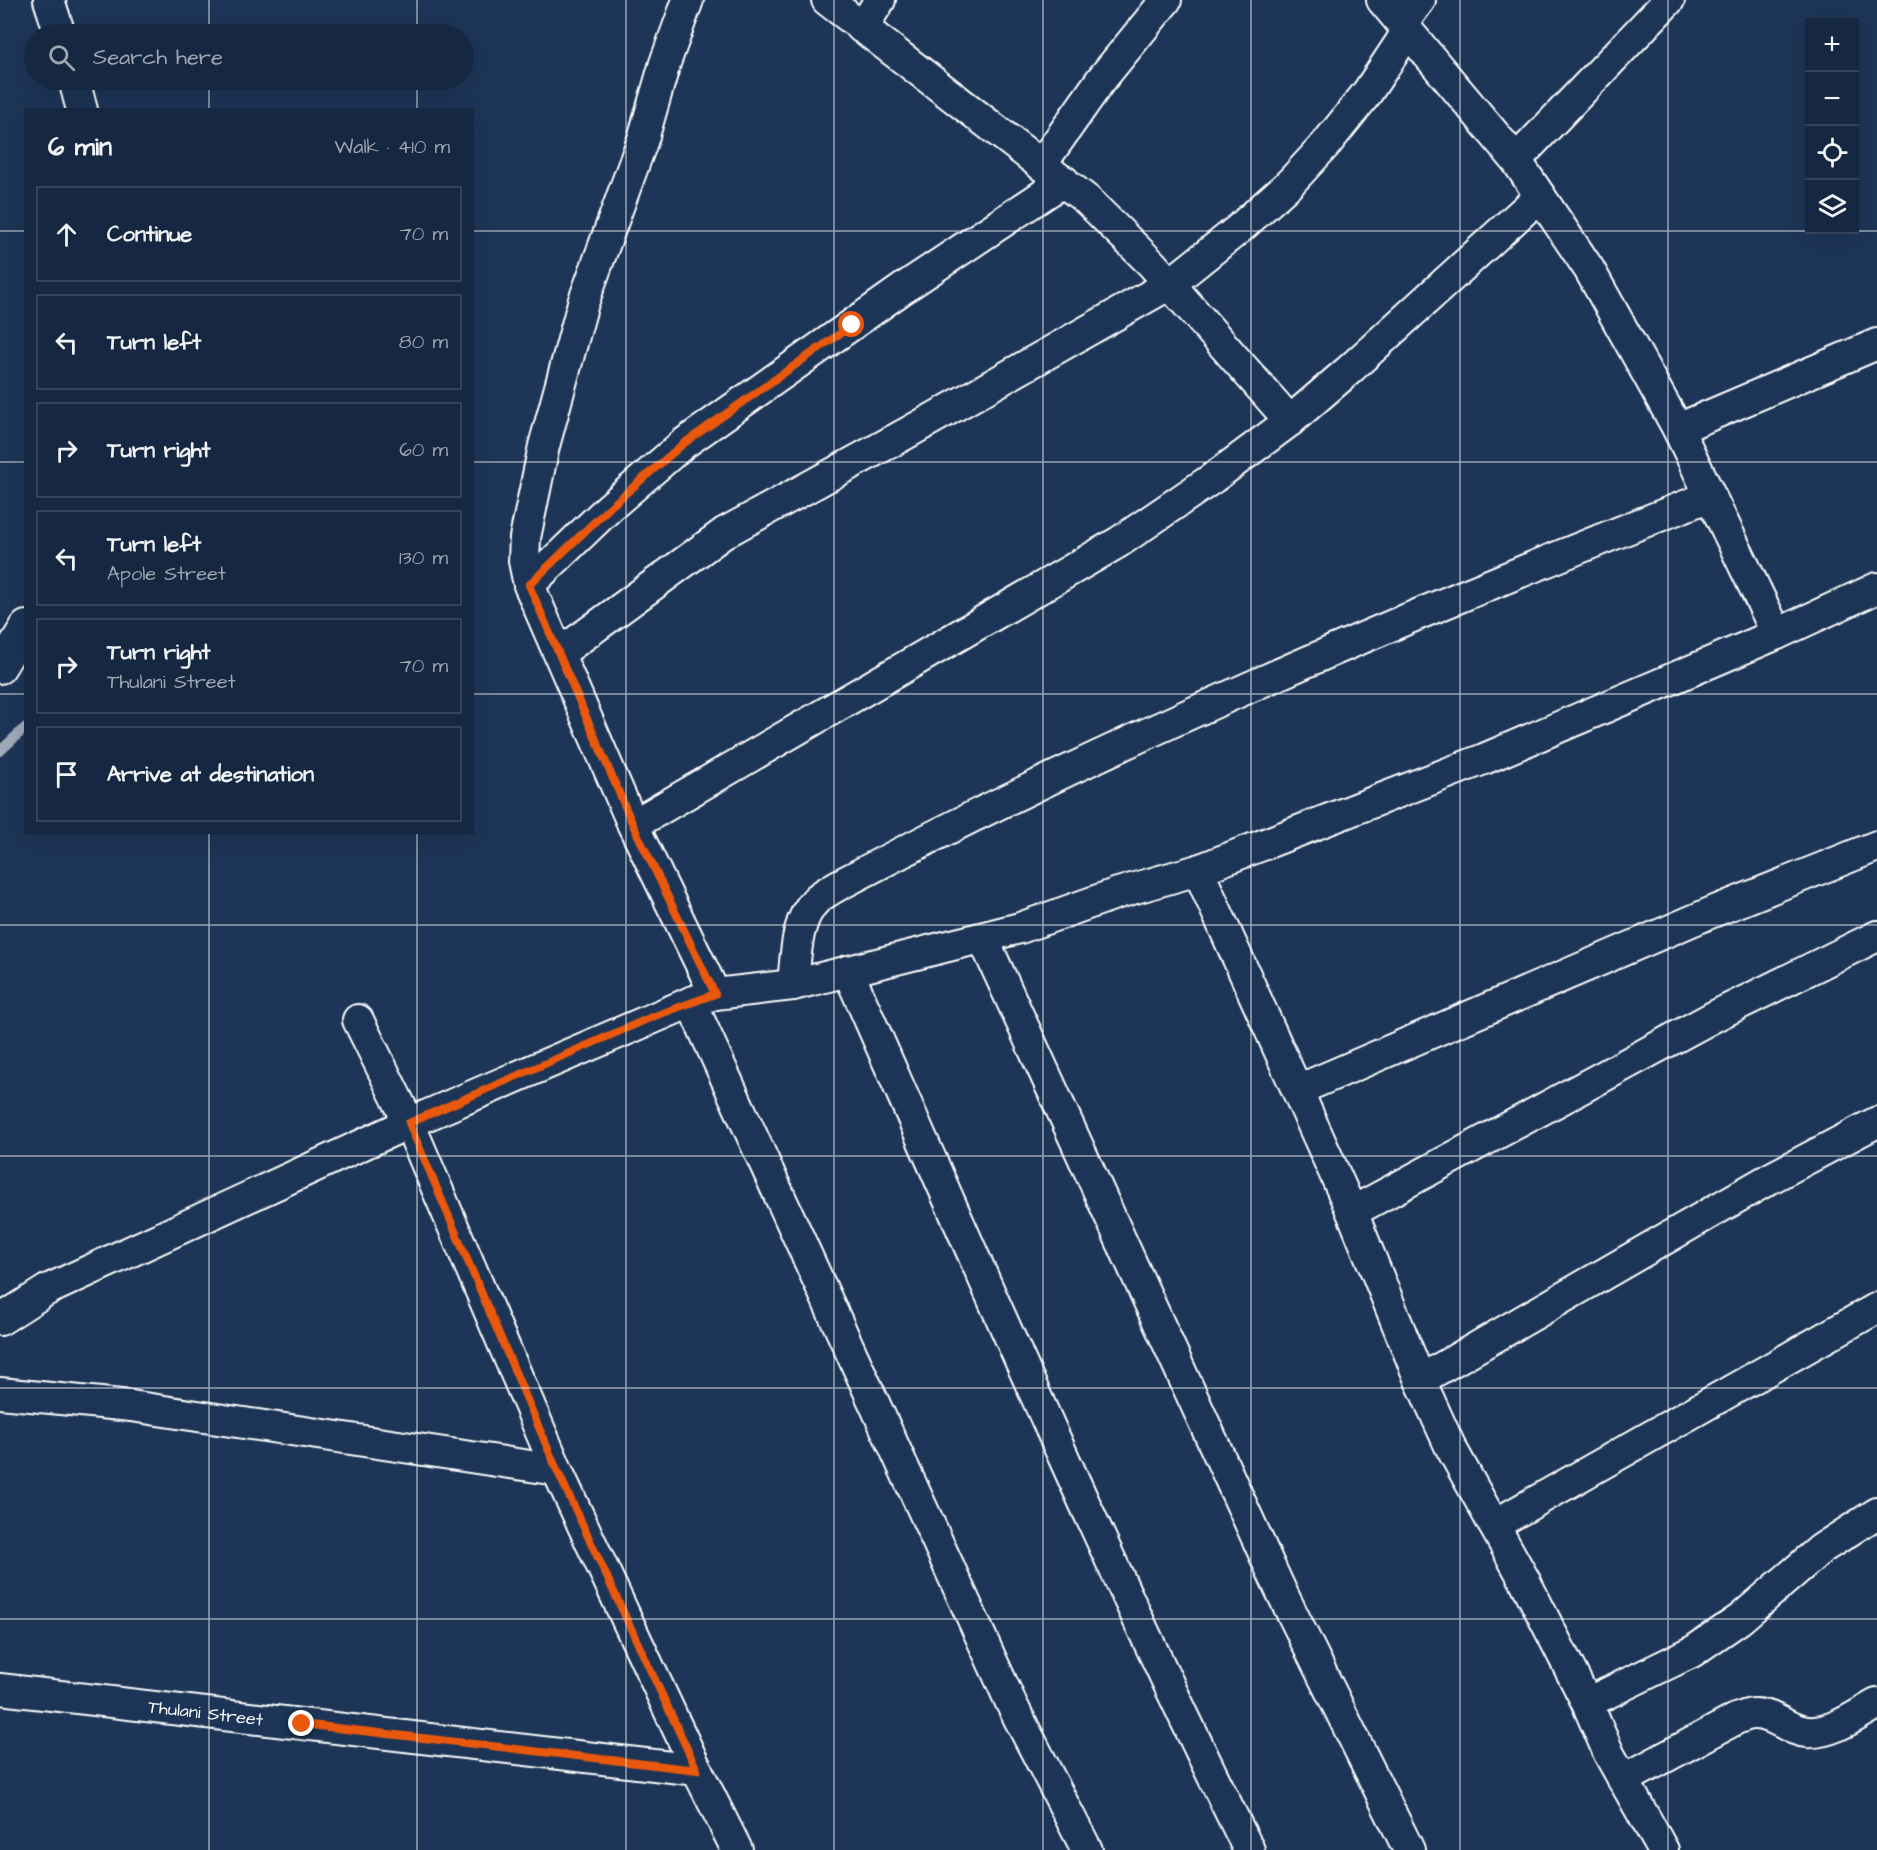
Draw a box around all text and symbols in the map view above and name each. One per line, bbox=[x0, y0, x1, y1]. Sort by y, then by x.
map controls bbox=[1805, 18, 1859, 234]
button: + bbox=[1805, 18, 1859, 72]
search box bbox=[24, 24, 474, 90]
icon: search bbox=[45, 41, 78, 74]
text: Search here bbox=[93, 42, 223, 73]
button: − bbox=[1805, 72, 1859, 126]
button: locate bbox=[1805, 126, 1859, 180]
text: 6 min bbox=[48, 129, 112, 165]
text: Walk · 410 m bbox=[334, 133, 450, 161]
button: layers bbox=[1805, 180, 1859, 234]
icon: ahead bbox=[50, 218, 83, 251]
text: Continue bbox=[107, 219, 192, 250]
text: 70 m bbox=[400, 220, 448, 248]
route start bbox=[838, 311, 864, 337]
icon: left bbox=[50, 326, 83, 359]
text: Turn left bbox=[107, 327, 201, 358]
text: 80 m bbox=[399, 328, 448, 356]
icon: right bbox=[50, 434, 83, 467]
text: Turn right bbox=[107, 435, 210, 466]
text: 60 m bbox=[399, 436, 448, 464]
text: Turn left bbox=[107, 529, 201, 560]
icon: left bbox=[50, 542, 83, 575]
text: 130 m bbox=[399, 544, 448, 572]
text: Apole Street bbox=[107, 560, 226, 588]
text: Turn right bbox=[107, 637, 210, 668]
icon: right bbox=[50, 650, 83, 683]
text: 70 m bbox=[400, 652, 448, 680]
text: Thulani Street bbox=[107, 668, 236, 696]
icon: arrive bbox=[50, 758, 83, 791]
text: Arrive at destination bbox=[107, 759, 314, 790]
street label: Thulani Street bbox=[147, 1694, 265, 1733]
route end bbox=[288, 1710, 314, 1736]

